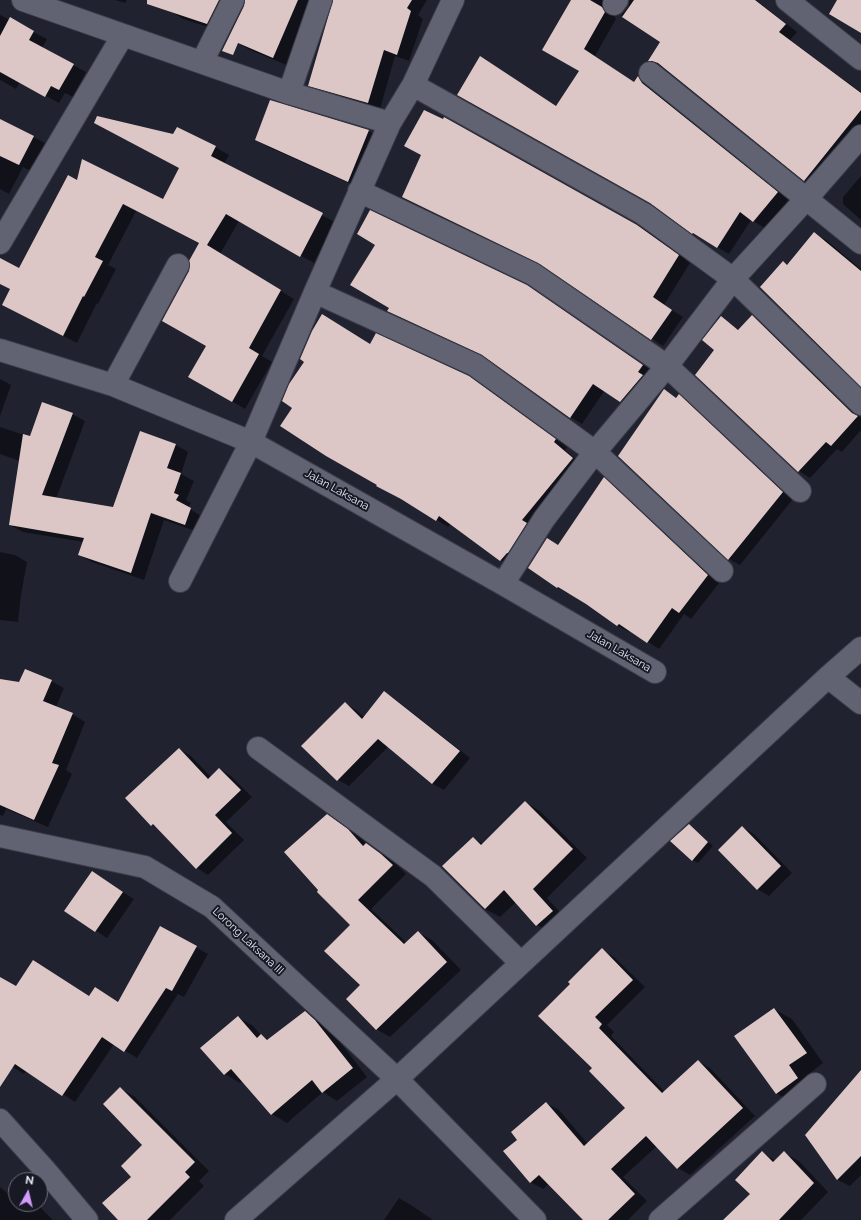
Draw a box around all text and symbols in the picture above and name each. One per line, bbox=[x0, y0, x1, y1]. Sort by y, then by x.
street label: Jalan Laksana bbox=[303, 467, 371, 513]
street label: Jalan Laksana bbox=[585, 627, 653, 675]
street label: Lorong Laksana III bbox=[210, 905, 286, 977]
north arrow bbox=[8, 1172, 48, 1212]
text: N bbox=[25, 1174, 35, 1188]

